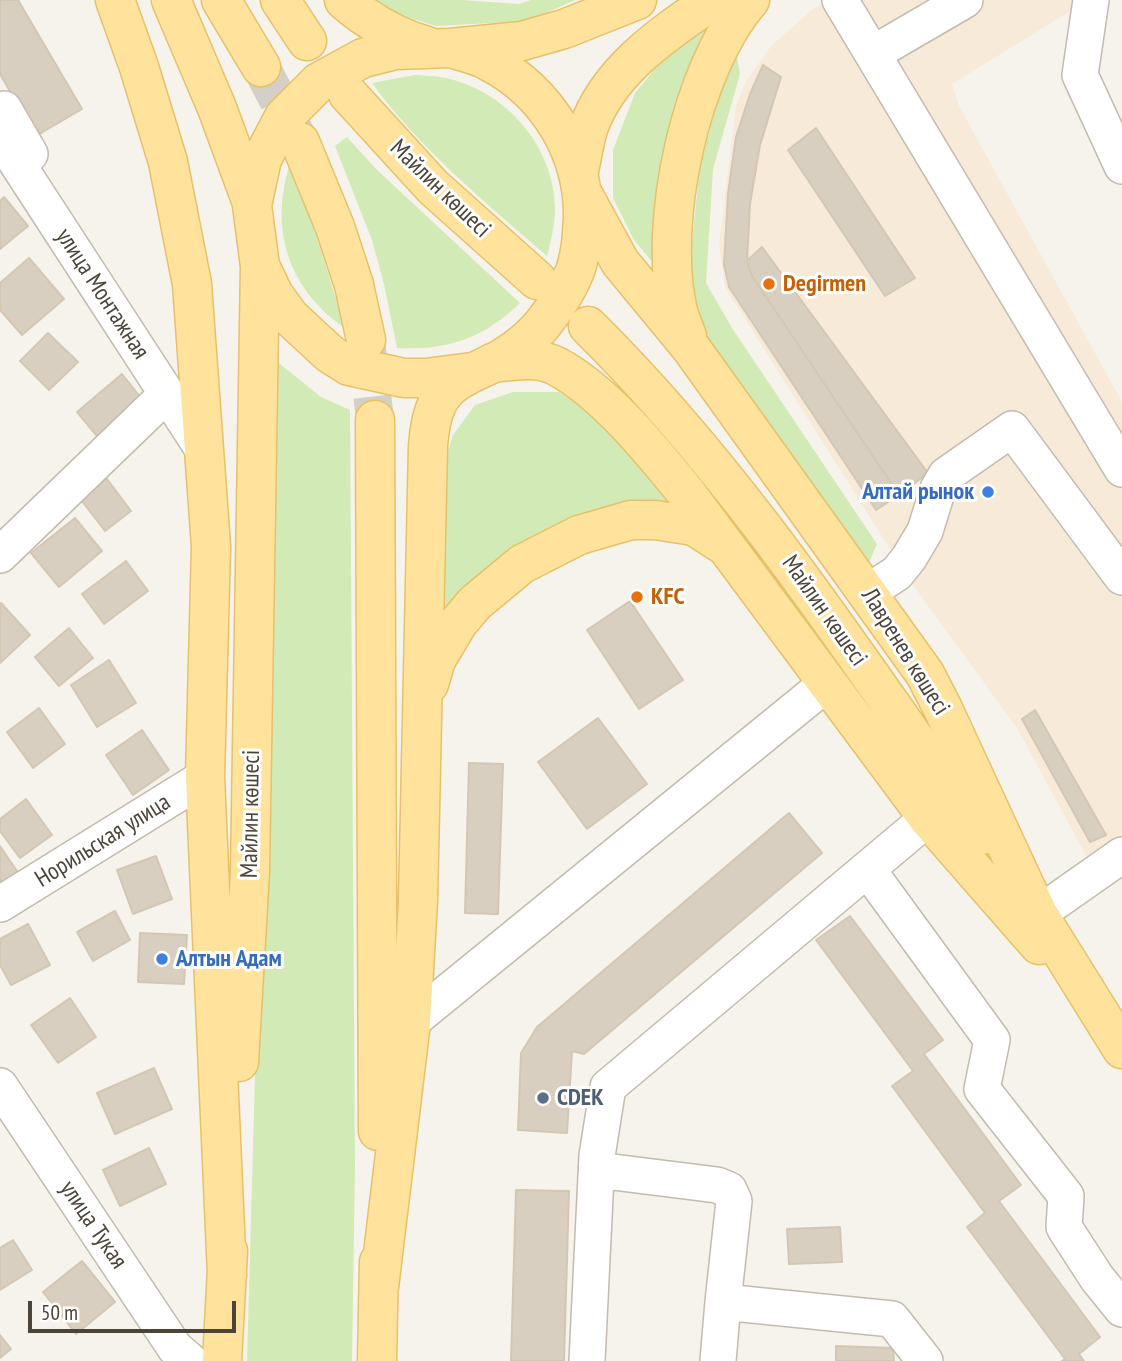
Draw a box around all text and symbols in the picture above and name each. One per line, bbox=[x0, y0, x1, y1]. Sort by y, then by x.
street label: Майлин көшесі bbox=[384, 134, 496, 244]
street label: улица Монтажная bbox=[49, 223, 155, 365]
place label: Degirmen bbox=[783, 270, 866, 298]
marker: Degirmen bbox=[761, 276, 777, 292]
place label: Алтай рынок bbox=[862, 478, 974, 506]
marker: Алтай рынок bbox=[980, 484, 996, 500]
street label: Майлин көшесі bbox=[775, 550, 873, 672]
place label: KFC bbox=[651, 583, 684, 611]
street label: Лавренев көшесі bbox=[855, 583, 955, 721]
marker: KFC bbox=[629, 589, 645, 605]
street label: Майлин көшесі bbox=[235, 750, 267, 878]
street label: Норильская улица bbox=[30, 788, 176, 894]
place label: Алтын Адам bbox=[176, 945, 282, 973]
marker: Алтын Адам bbox=[154, 951, 170, 967]
place label: CDEK bbox=[557, 1084, 604, 1112]
marker: CDEK bbox=[535, 1090, 551, 1106]
street label: улица Тукая bbox=[53, 1176, 133, 1274]
scale bar bbox=[32, 1288, 240, 1332]
text: 50 m bbox=[41, 1299, 78, 1326]

